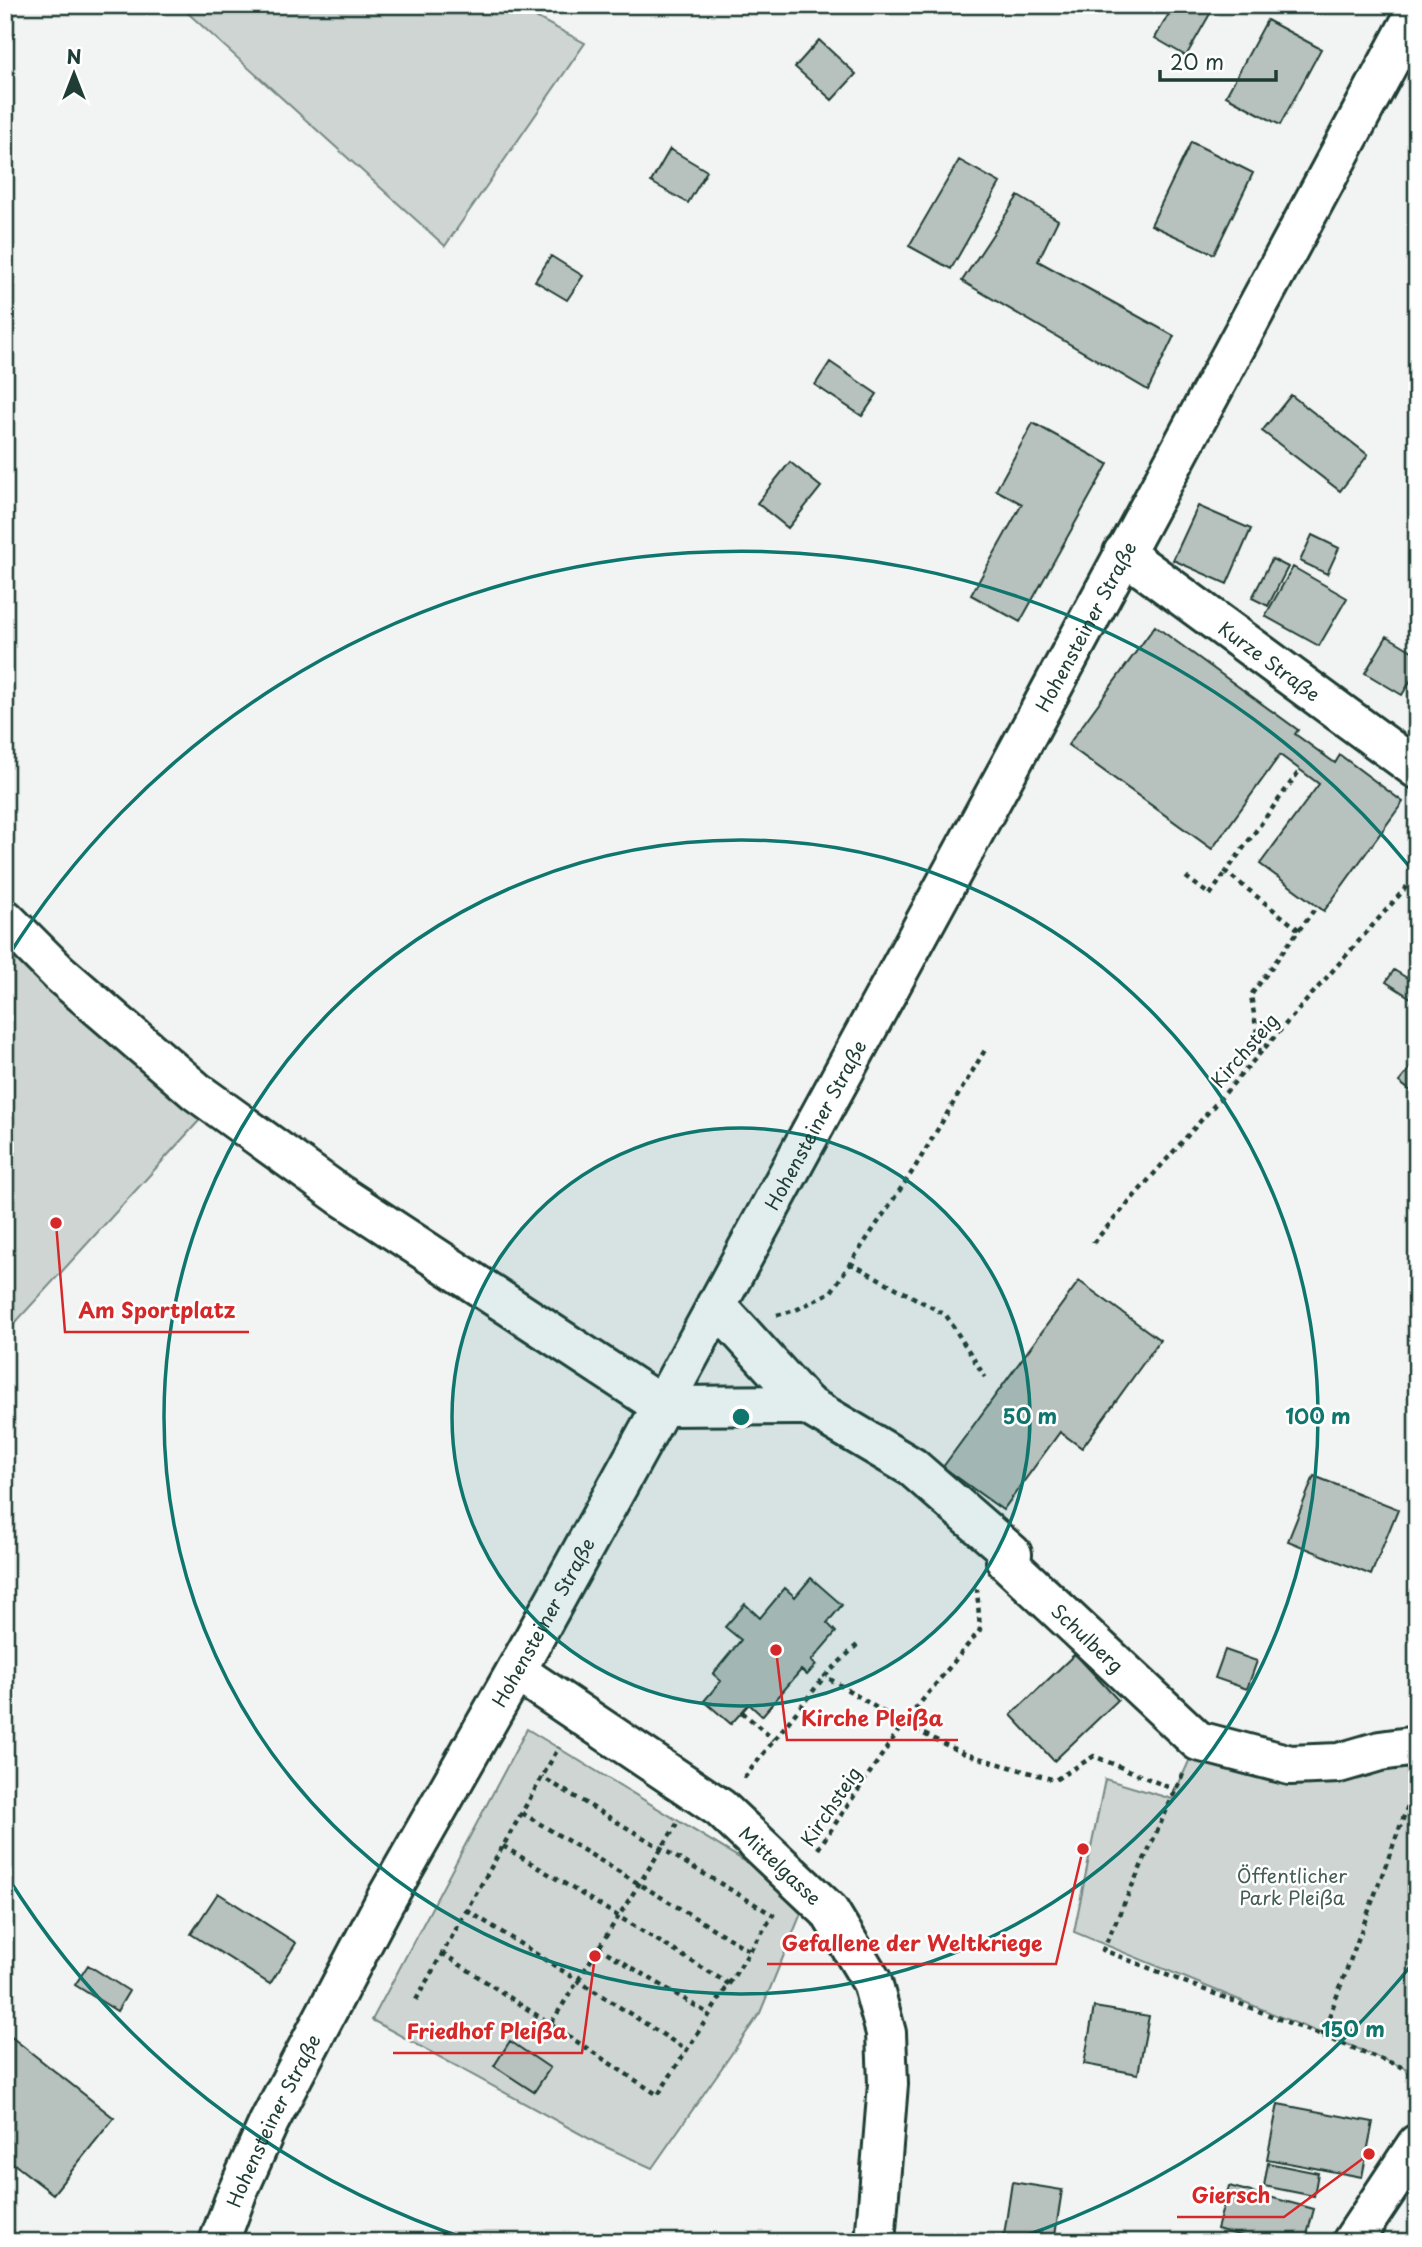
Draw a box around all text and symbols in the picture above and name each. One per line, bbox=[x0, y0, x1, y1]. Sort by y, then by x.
north arrow bbox=[38, 38, 108, 108]
scale bar bbox=[1160, 38, 1275, 82]
text: N bbox=[66, 42, 82, 70]
text: 20 m bbox=[1170, 45, 1224, 77]
street label: Hohensteiner Straße bbox=[1028, 536, 1143, 717]
street label: Kurze Straße bbox=[1213, 614, 1326, 708]
street label: Kirchsteig bbox=[1204, 1007, 1284, 1093]
street label: Hohensteiner Straße bbox=[757, 1035, 873, 1215]
callout: Am Sportplatz bbox=[65, 1290, 249, 1332]
text: Am Sportplatz bbox=[79, 1293, 236, 1325]
text: 50 m bbox=[1003, 1399, 1057, 1431]
text: 100 m bbox=[1285, 1399, 1351, 1431]
centre of rings bbox=[729, 1405, 753, 1429]
street label: Hohensteiner Straße bbox=[484, 1532, 601, 1712]
street label: Schulberg bbox=[1046, 1597, 1130, 1679]
callout: Kirche Pleißa bbox=[787, 1698, 958, 1740]
text: Kirche Pleißa bbox=[801, 1701, 943, 1733]
street label: Kirchsteig bbox=[793, 1761, 867, 1851]
street label: Mittelgasse bbox=[733, 1819, 828, 1911]
park label: Öffentlicher Park Pleißa bbox=[1237, 1861, 1347, 1911]
callout: Gefallene der Weltkriege bbox=[767, 1922, 1056, 1964]
text: Gefallene der Weltkriege bbox=[782, 1926, 1042, 1958]
callout: Friedhof Pleißa bbox=[393, 2011, 582, 2053]
text: 150 m bbox=[1321, 2012, 1385, 2044]
text: Friedhof Pleißa bbox=[407, 2014, 568, 2046]
street label: Hohensteiner Straße bbox=[219, 2029, 327, 2211]
callout: Giersch bbox=[1177, 2175, 1284, 2217]
text: Giersch bbox=[1192, 2178, 1271, 2210]

